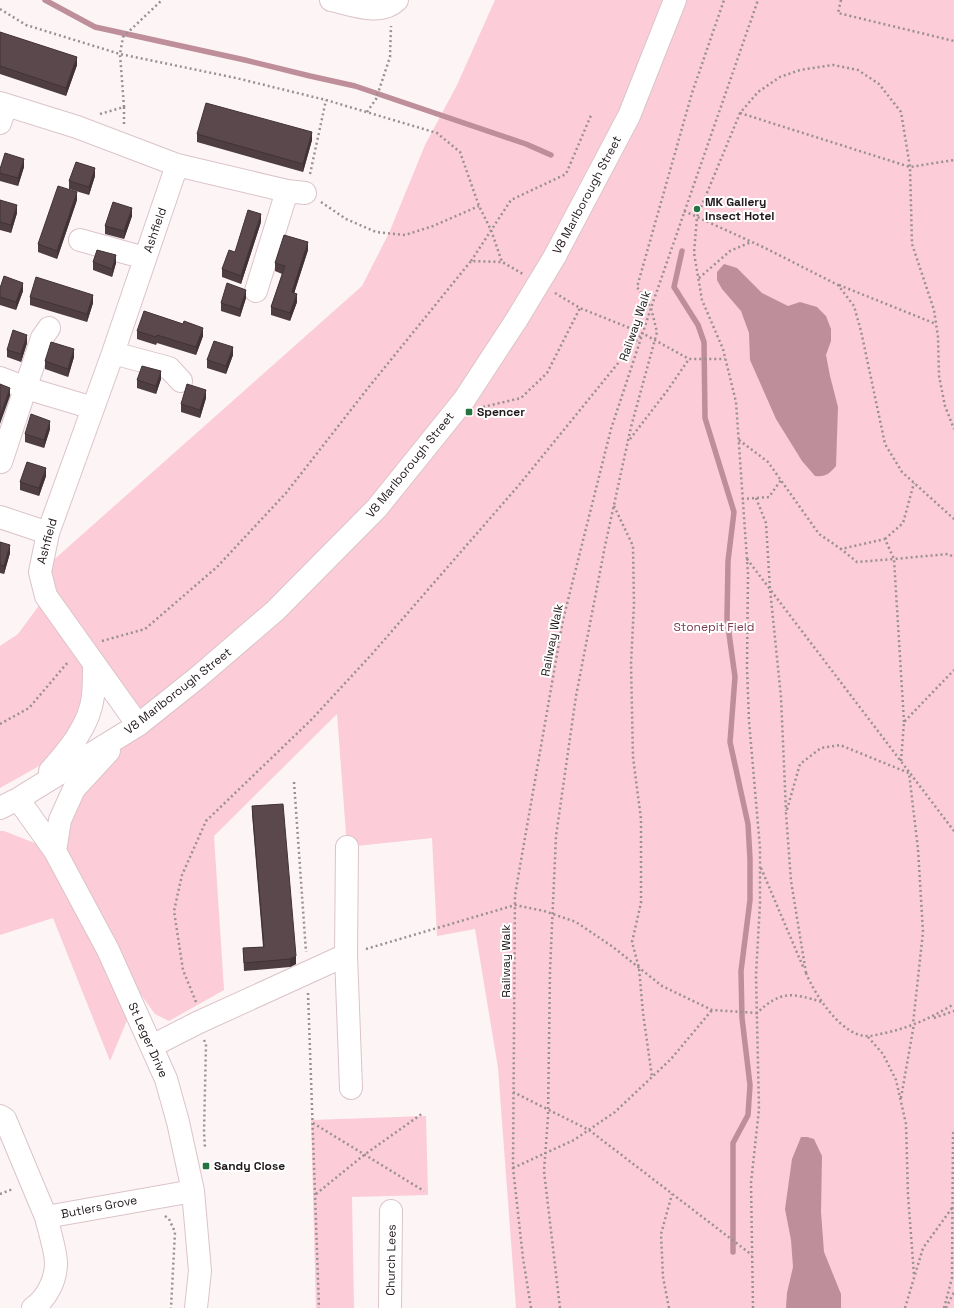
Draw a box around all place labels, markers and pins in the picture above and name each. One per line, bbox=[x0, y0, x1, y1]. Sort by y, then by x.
place label: MK Gallery Insect Hotel bbox=[705, 194, 775, 224]
marker: MK Gallery Insect Hotel bbox=[692, 204, 702, 214]
place label: Spencer bbox=[477, 404, 525, 420]
marker: Spencer bbox=[464, 407, 474, 417]
place label: Sandy Close bbox=[214, 1158, 285, 1174]
marker: Sandy Close bbox=[201, 1161, 211, 1171]

